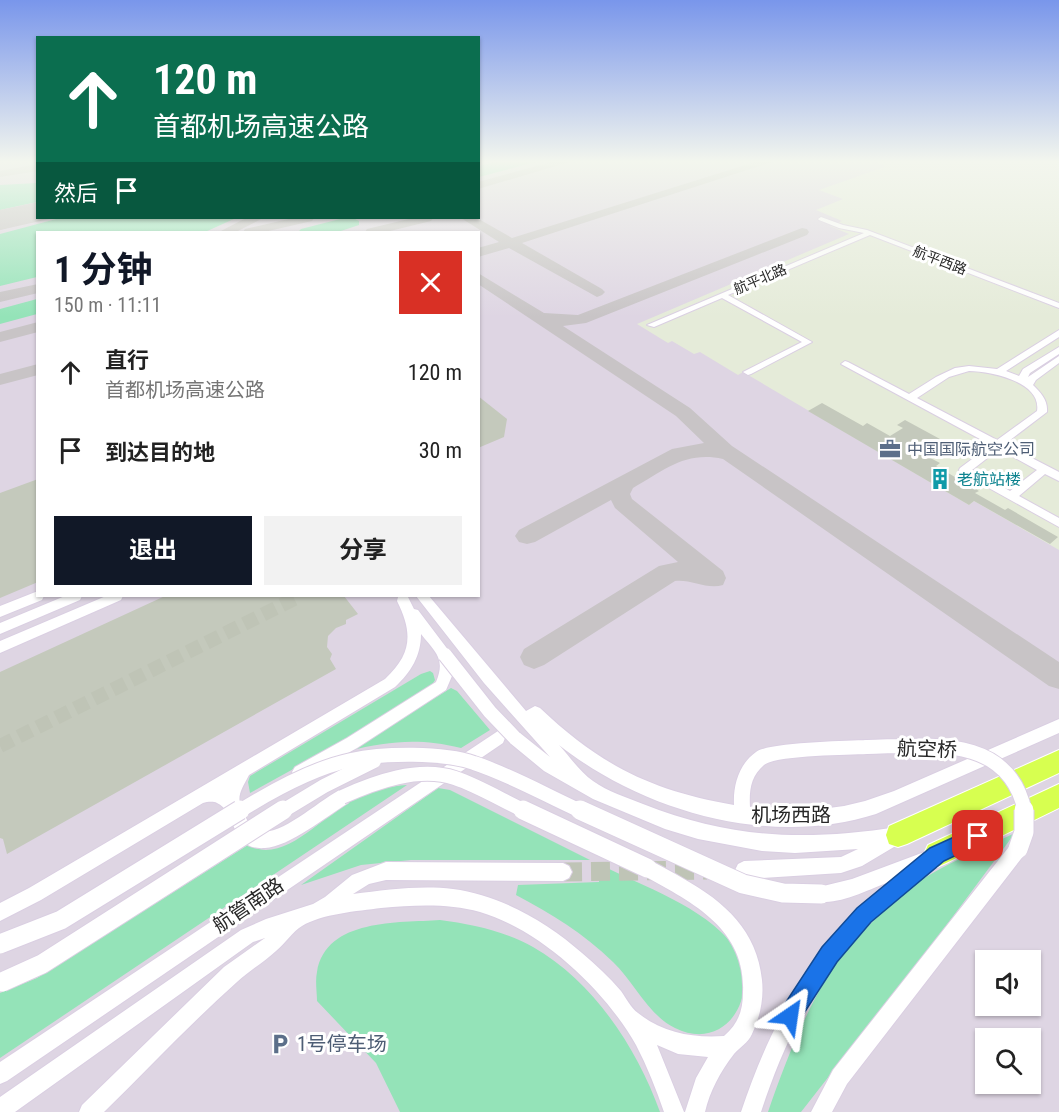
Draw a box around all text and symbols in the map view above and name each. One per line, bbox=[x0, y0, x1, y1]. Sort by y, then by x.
text: 120 m bbox=[153, 55, 258, 104]
icon: ahead bbox=[54, 60, 132, 138]
text: 首都机场高速公路 bbox=[153, 111, 369, 143]
icon: arrive bbox=[110, 174, 143, 207]
text: 然后 bbox=[54, 181, 98, 206]
street label: 航平西路 bbox=[911, 242, 969, 278]
text: 1 分钟 bbox=[54, 249, 153, 291]
button: close bbox=[399, 251, 462, 314]
street label: 航平北路 bbox=[731, 261, 789, 297]
text: 150 m · 11:11 bbox=[54, 293, 161, 317]
text: 直行 bbox=[105, 348, 149, 373]
icon: ahead bbox=[54, 356, 87, 389]
text: 120 m bbox=[408, 360, 462, 385]
text: 首都机场高速公路 bbox=[105, 378, 265, 402]
icon: arrive bbox=[54, 434, 87, 467]
office icon: 中国国际航空公司 bbox=[878, 437, 902, 461]
text: 30 m bbox=[419, 438, 462, 463]
text: 到达目的地 bbox=[105, 440, 215, 465]
place label: 中国国际航空公司 bbox=[907, 440, 1035, 459]
building icon: 老航站楼 bbox=[928, 467, 952, 491]
place label: 老航站楼 bbox=[957, 470, 1021, 489]
button: 退出 bbox=[54, 516, 252, 585]
button: 分享 bbox=[264, 516, 462, 585]
street label: 航空桥 bbox=[897, 736, 957, 762]
street label: 机场西路 bbox=[751, 803, 831, 827]
pin bbox=[952, 810, 1003, 861]
icon: arrive bbox=[961, 819, 994, 852]
street label: 航管南路 bbox=[208, 873, 288, 937]
map controls bbox=[975, 950, 1041, 1094]
button: sound bbox=[975, 950, 1041, 1016]
position arrow bbox=[758, 984, 822, 1048]
button: search bbox=[975, 1028, 1041, 1094]
parking icon: 1号停车场 bbox=[268, 1032, 292, 1056]
place label: 1号停车场 bbox=[297, 1032, 387, 1056]

